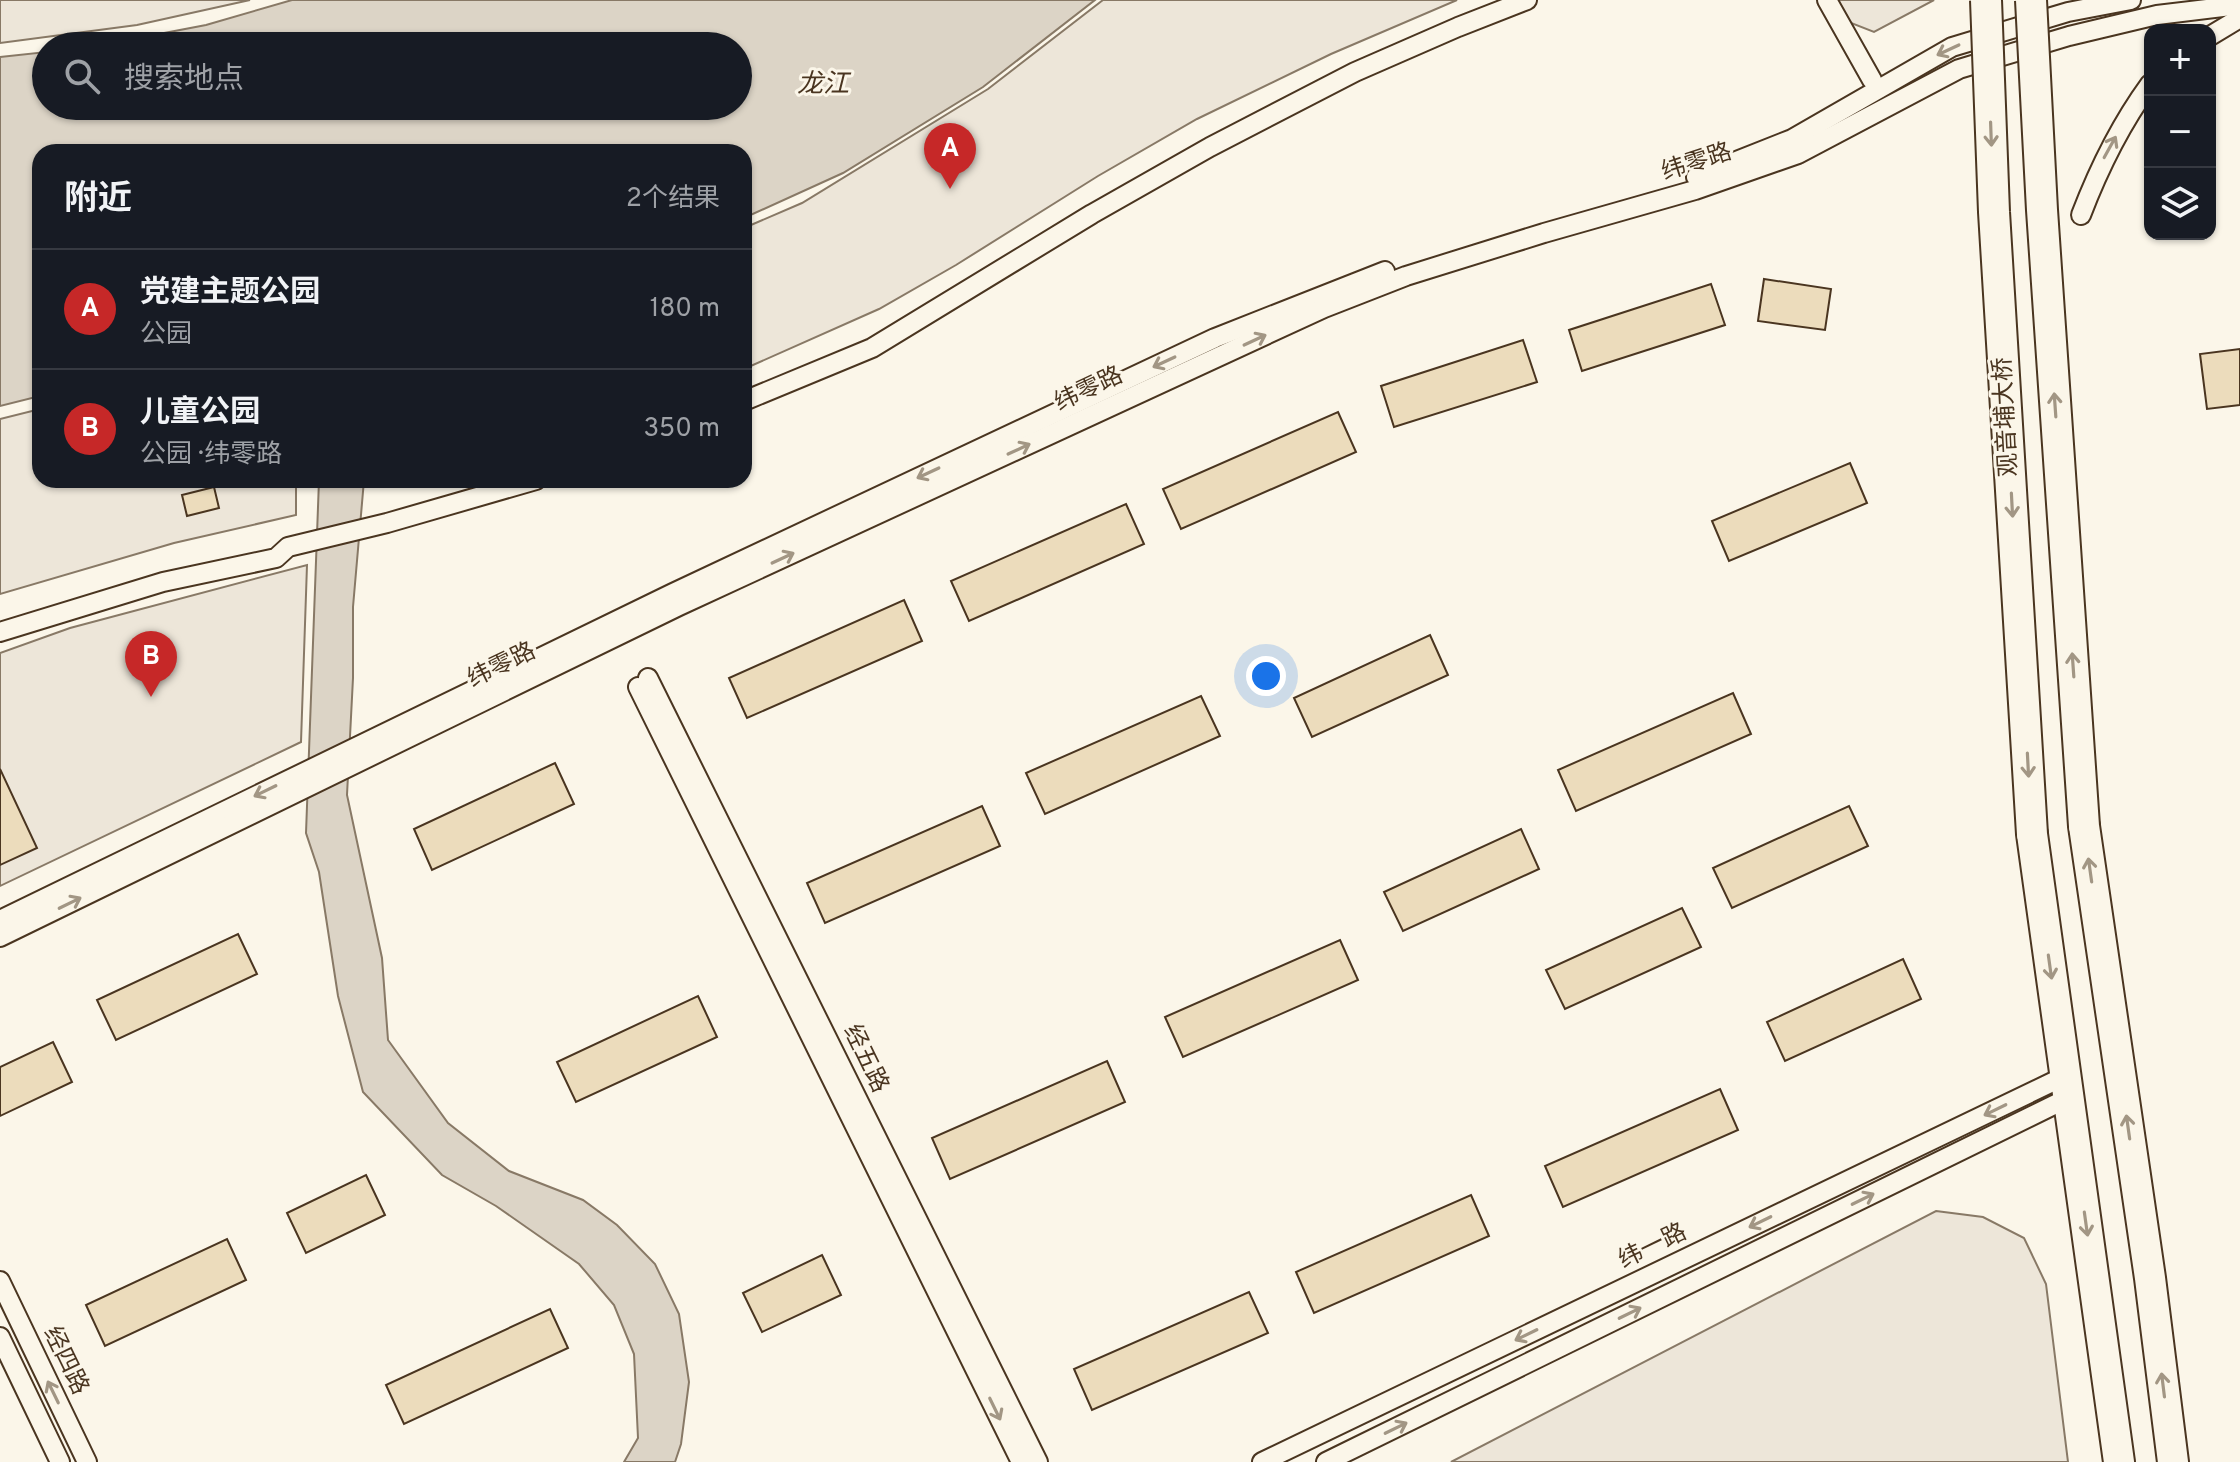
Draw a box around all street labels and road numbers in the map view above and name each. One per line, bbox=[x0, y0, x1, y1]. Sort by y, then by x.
street label: 纬零路 bbox=[1658, 138, 1736, 188]
street label: 观音埔大桥 bbox=[1989, 356, 2025, 478]
street label: 纬零路 bbox=[1050, 361, 1128, 419]
street label: 纬零路 bbox=[463, 637, 541, 695]
street label: 经五路 bbox=[836, 1020, 894, 1098]
street label: 纬一路 bbox=[1614, 1218, 1692, 1276]
street label: 经四路 bbox=[36, 1322, 94, 1400]

